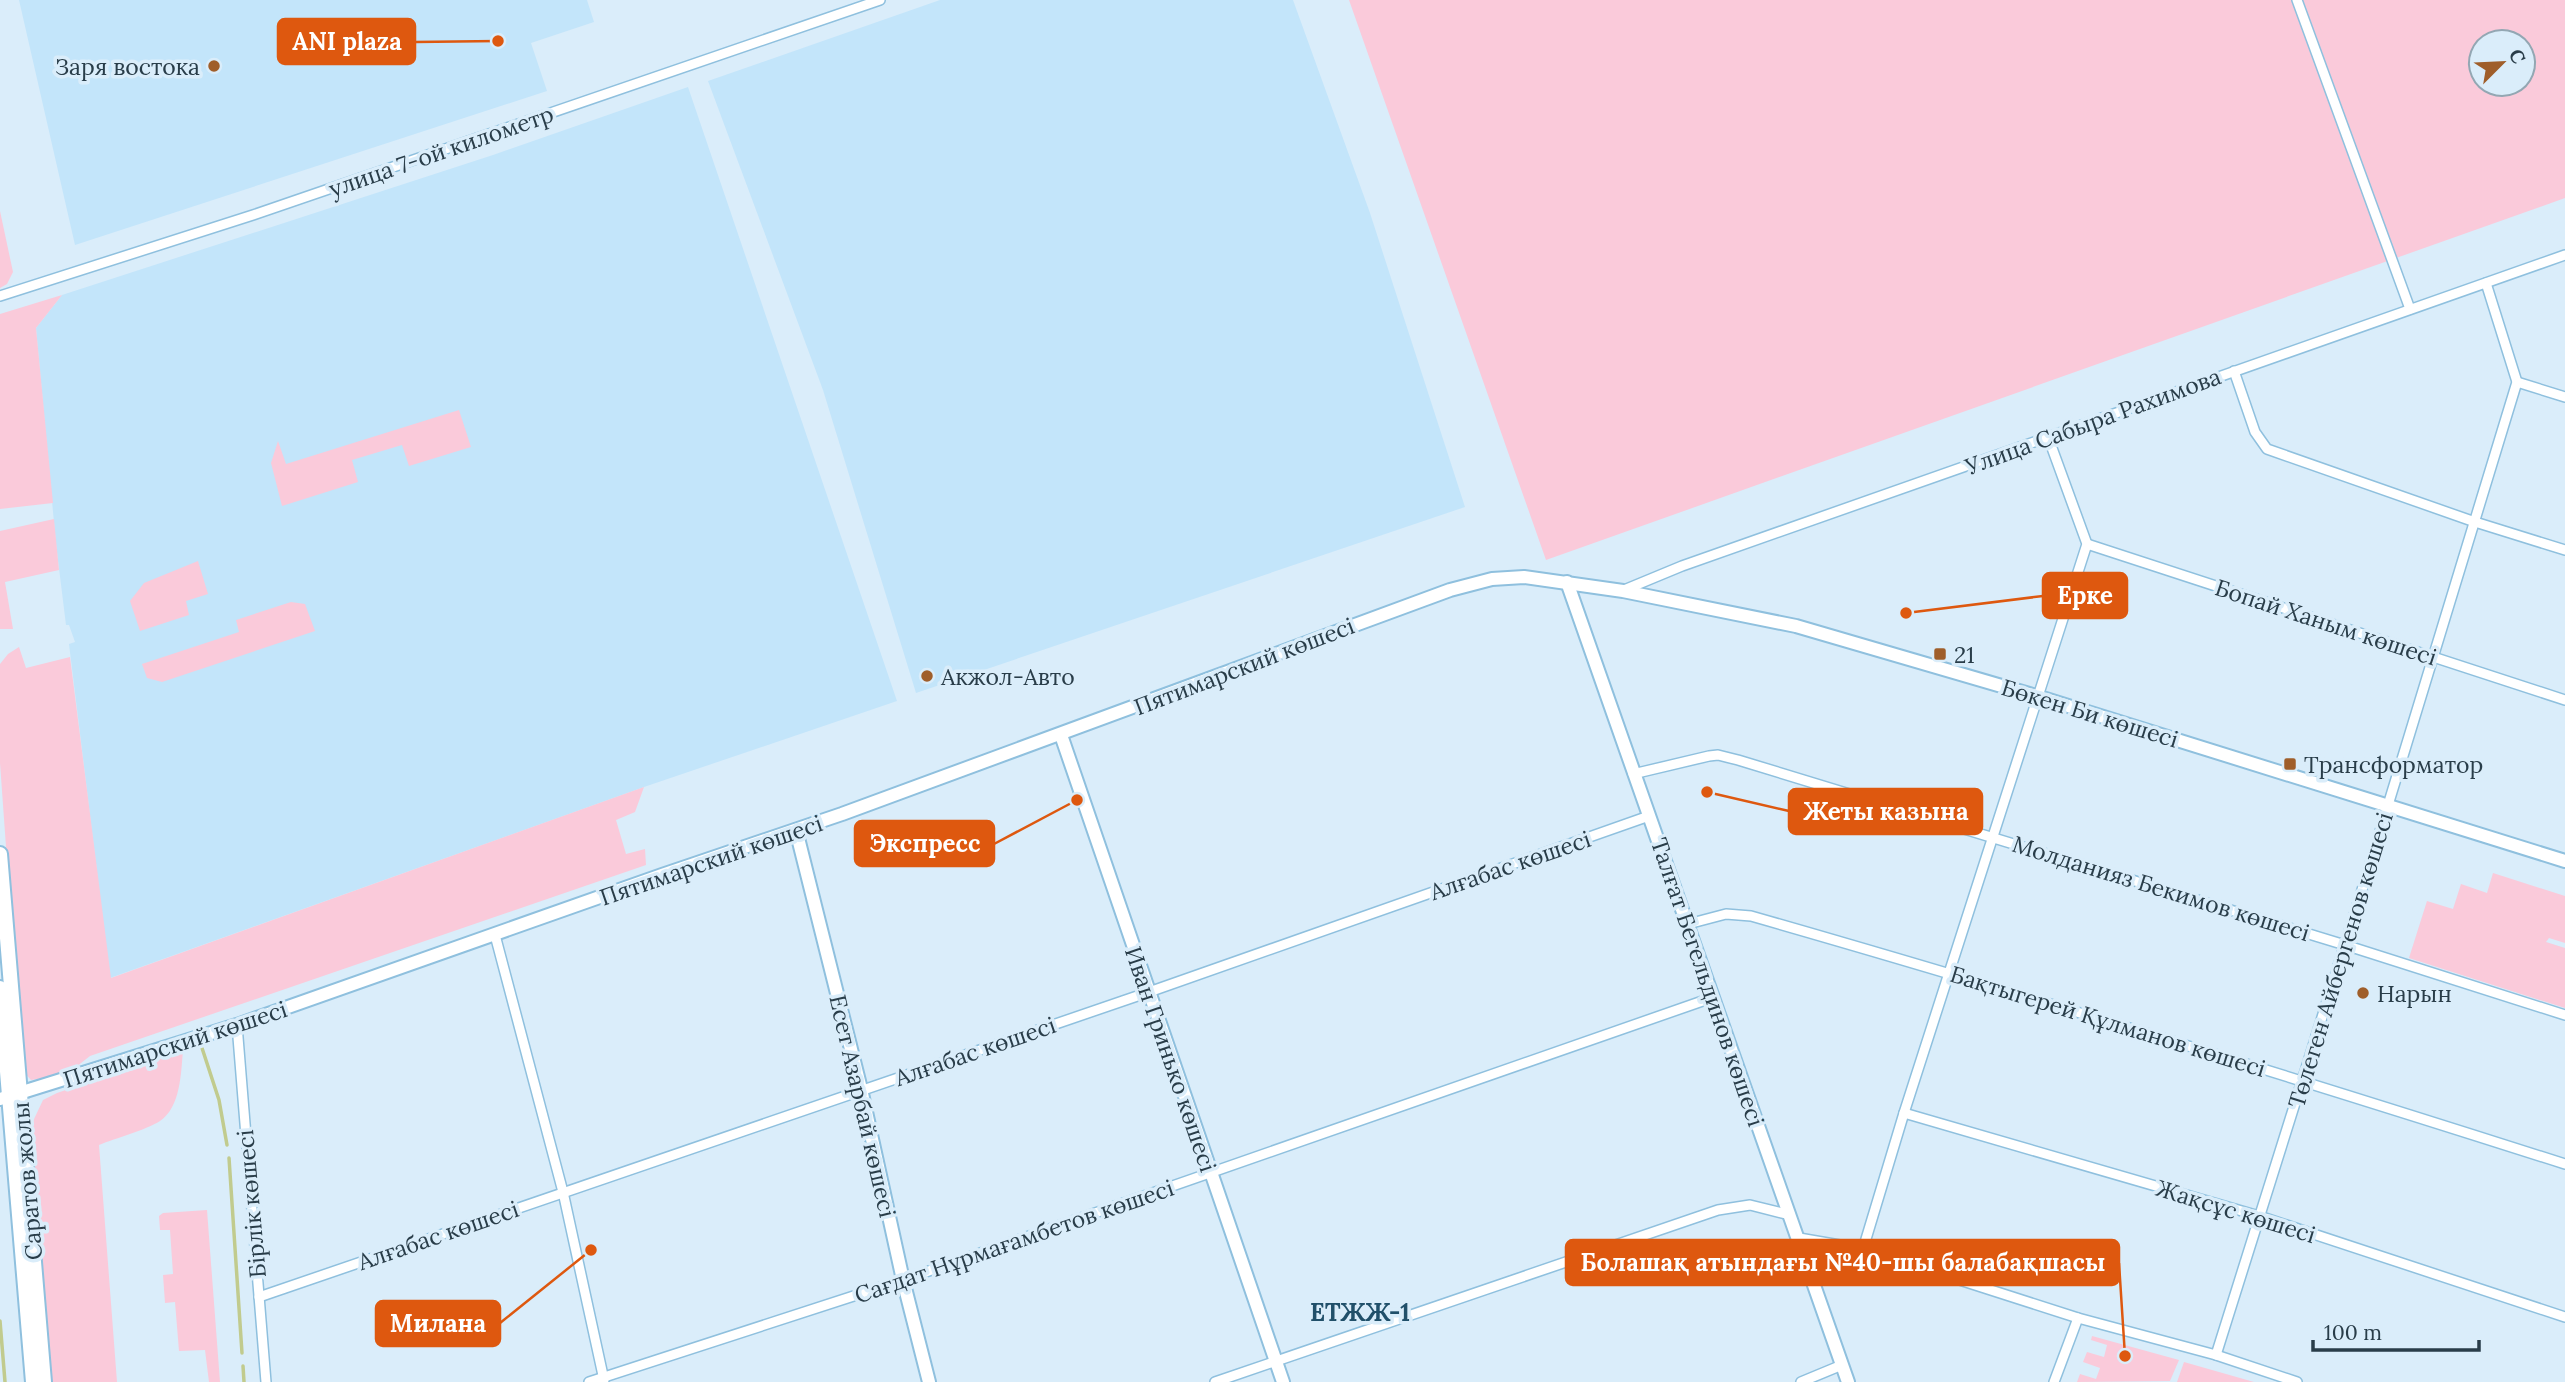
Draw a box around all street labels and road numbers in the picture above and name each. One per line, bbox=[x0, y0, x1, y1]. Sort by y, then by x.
street label: улица 7-ой километр bbox=[325, 99, 557, 203]
street label: Улица Сабыра Рахимова bbox=[1960, 361, 2225, 481]
street label: Бопай Ханым көшесі bbox=[2212, 572, 2440, 672]
street label: Пятимарский көшесі bbox=[1130, 611, 1358, 721]
street label: Бөкен Би көшесі bbox=[1998, 672, 2182, 754]
street label: Пятимарский көшесі bbox=[596, 808, 826, 912]
street label: Төлеген Айбергенов көшесі bbox=[2281, 809, 2399, 1111]
street label: Алғабас көшесі bbox=[1425, 824, 1594, 906]
street label: Молданияз Бекимов көшесі bbox=[2009, 829, 2313, 947]
street label: Талғат Бегельдинов көшесі bbox=[1645, 834, 1771, 1130]
street label: Иван Гринько көшесі bbox=[1119, 943, 1223, 1175]
street label: Бақтыгерей Құлманов көшесі bbox=[1947, 959, 2269, 1083]
street label: Есет Азарбай көшесі bbox=[823, 992, 903, 1220]
street label: Пятимарский көшесі bbox=[59, 994, 291, 1094]
street label: Алғабас көшесі bbox=[890, 1010, 1059, 1092]
street label: Саратов жолы bbox=[6, 1101, 48, 1261]
street label: Бірлік көшесі bbox=[230, 1129, 272, 1279]
street label: Сағдат Нұрмағамбетов көшесі bbox=[851, 1173, 1177, 1309]
street label: Жақсұс көшесі bbox=[2153, 1173, 2319, 1249]
street label: Алғабас көшесі bbox=[353, 1194, 522, 1276]

